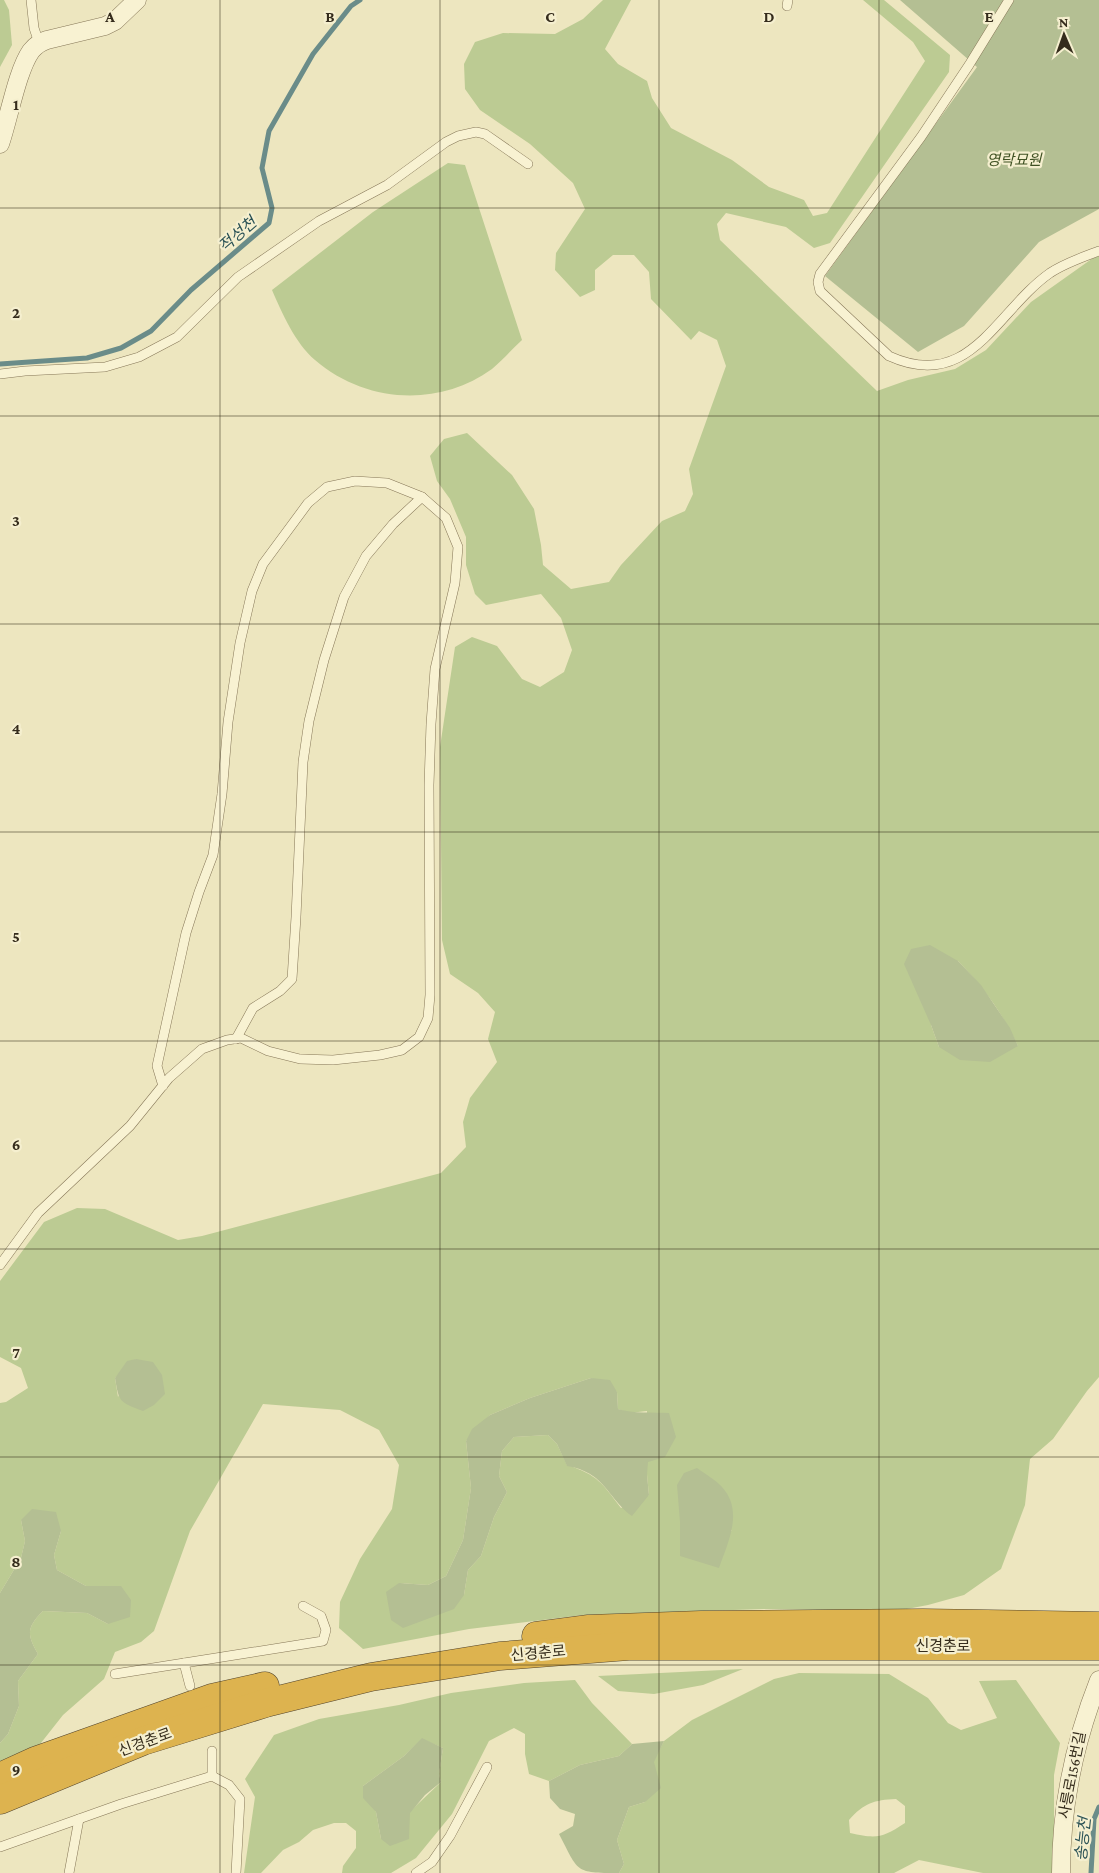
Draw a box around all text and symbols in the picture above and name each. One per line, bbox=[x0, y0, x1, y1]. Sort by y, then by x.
text: A bbox=[104, 8, 115, 25]
text: B bbox=[325, 8, 335, 25]
text: C bbox=[545, 8, 555, 25]
text: D bbox=[763, 8, 775, 25]
text: E bbox=[984, 8, 994, 25]
north arrow bbox=[1039, 10, 1089, 60]
text: N bbox=[1058, 14, 1069, 30]
text: 1 bbox=[13, 96, 19, 113]
park label: 영락묘원 bbox=[986, 152, 1043, 168]
water label: 적성천 bbox=[215, 212, 261, 255]
text: 2 bbox=[12, 304, 20, 321]
text: 3 bbox=[12, 512, 20, 529]
text: 4 bbox=[12, 720, 21, 737]
text: 5 bbox=[12, 928, 20, 945]
text: 6 bbox=[12, 1136, 20, 1153]
text: 7 bbox=[12, 1344, 20, 1361]
text: 8 bbox=[11, 1553, 21, 1570]
street label: 신경춘로 bbox=[915, 1638, 971, 1654]
street label: 신경춘로 bbox=[510, 1643, 566, 1663]
street label: 신경춘로 bbox=[116, 1725, 174, 1759]
street label: 사릉로156번길 bbox=[1056, 1730, 1088, 1820]
text: 9 bbox=[12, 1761, 20, 1778]
water label: 송능천 bbox=[1072, 1814, 1093, 1862]

